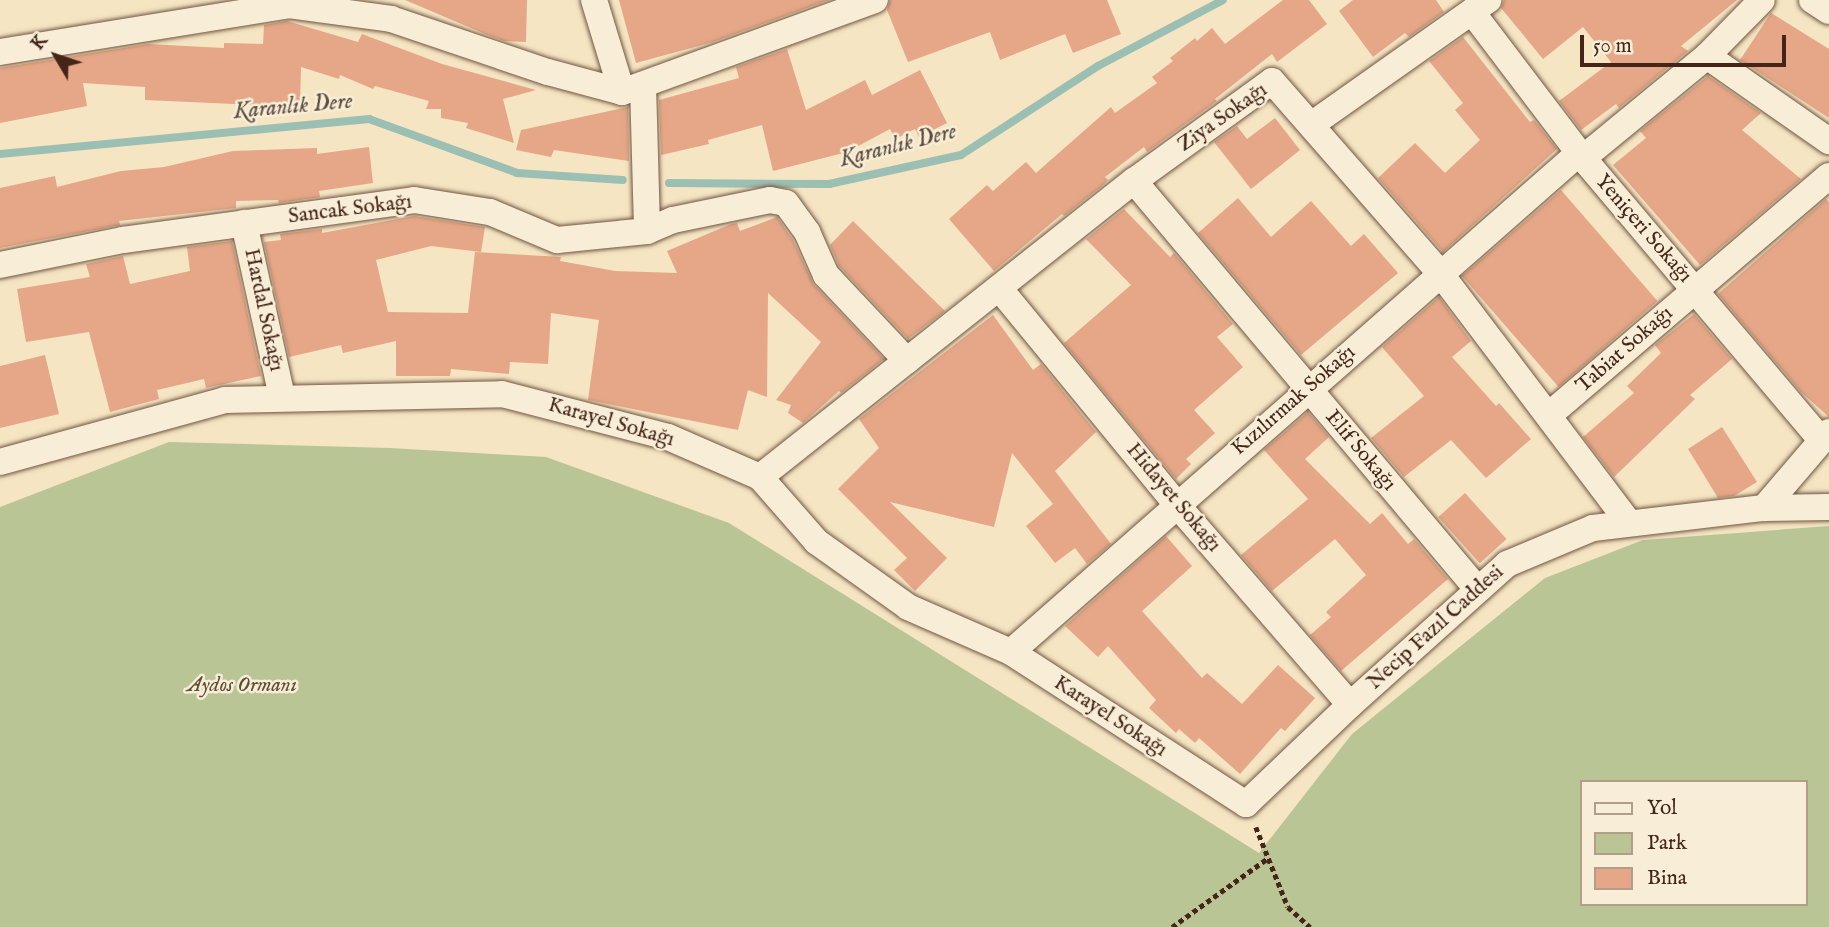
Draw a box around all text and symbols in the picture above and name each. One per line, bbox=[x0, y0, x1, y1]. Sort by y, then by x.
north arrow bbox=[21, 21, 91, 91]
scale bar bbox=[1584, 21, 1790, 65]
text: K bbox=[26, 30, 53, 56]
text: 50 m bbox=[1593, 33, 1632, 60]
street label: Ziya Sokağı bbox=[1173, 78, 1273, 158]
water label: Karanlık Dere bbox=[232, 88, 354, 126]
water label: Karanlık Dere bbox=[837, 118, 959, 174]
street label: Yeniçeri Sokağı bbox=[1589, 170, 1697, 288]
street label: Sancak Sokağı bbox=[287, 190, 413, 230]
street label: Hardal Sokağı bbox=[238, 246, 288, 374]
street label: Tabiat Sokağı bbox=[1572, 301, 1678, 399]
street label: Kızılırmak Sokağı bbox=[1227, 340, 1361, 462]
street label: Karayel Sokağı bbox=[545, 393, 677, 453]
street label: Elif Sokağı bbox=[1319, 406, 1401, 496]
street label: Hidayet Sokağı bbox=[1120, 438, 1226, 558]
street label: Necip Fazıl Caddesi bbox=[1363, 560, 1509, 696]
street label: Karayel Sokağı bbox=[1049, 671, 1171, 763]
park label: Aydos Ormanı bbox=[187, 673, 297, 699]
legend bbox=[1580, 780, 1808, 906]
text: Yol bbox=[1647, 795, 1677, 822]
text: Park bbox=[1647, 830, 1687, 857]
text: Bina bbox=[1647, 865, 1687, 892]

